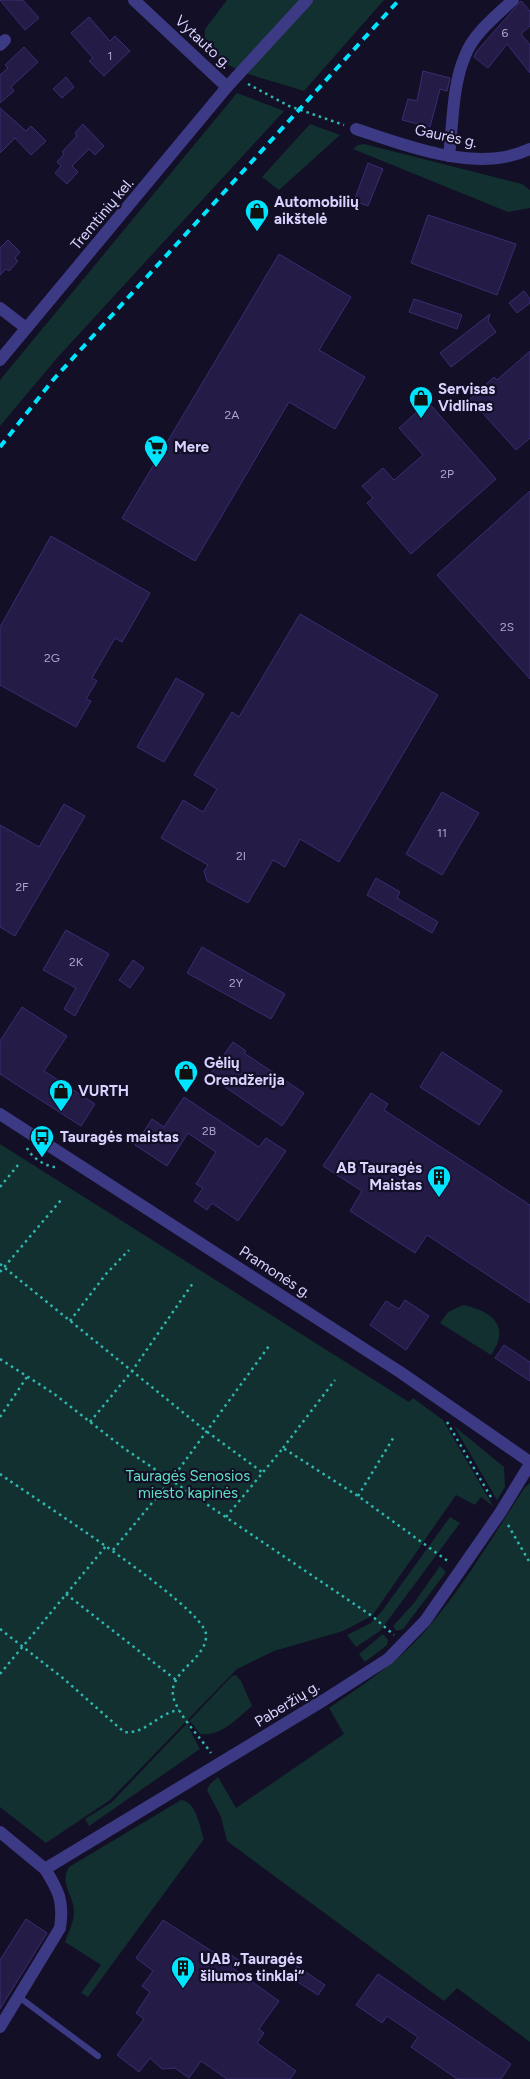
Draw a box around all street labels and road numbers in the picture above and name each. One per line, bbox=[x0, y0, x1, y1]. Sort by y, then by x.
street label: Vytauto g. bbox=[171, 12, 235, 72]
street label: Gaurės g. bbox=[413, 121, 479, 151]
street label: Tremtinių kel. bbox=[67, 174, 137, 254]
street label: Pramonės g. bbox=[236, 1242, 314, 1302]
street label: Paberžių g. bbox=[251, 1677, 323, 1731]

